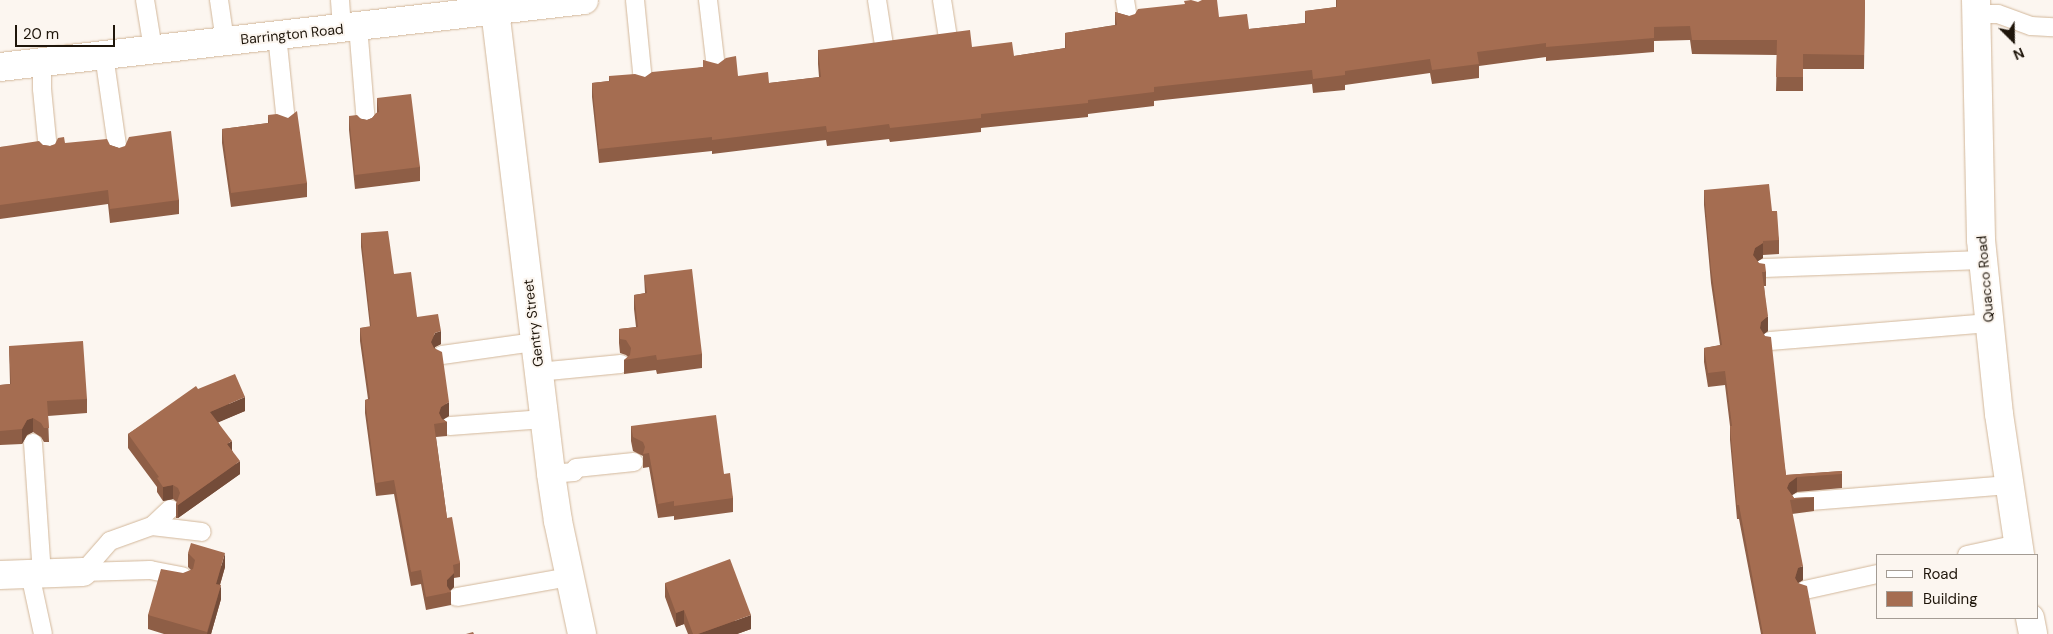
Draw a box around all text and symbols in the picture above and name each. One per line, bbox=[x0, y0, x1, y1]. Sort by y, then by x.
scale bar bbox=[18, 15, 118, 47]
north arrow bbox=[1988, 15, 2038, 65]
street label: Barrington Road bbox=[240, 20, 344, 48]
text: 20 m bbox=[23, 24, 59, 44]
text: N bbox=[2011, 44, 2027, 64]
street label: Quacco Road bbox=[1973, 235, 1997, 323]
street label: Gentry Street bbox=[519, 278, 547, 368]
legend bbox=[1876, 554, 2038, 619]
text: Road bbox=[1923, 564, 1958, 584]
text: Building bbox=[1923, 589, 1978, 609]

